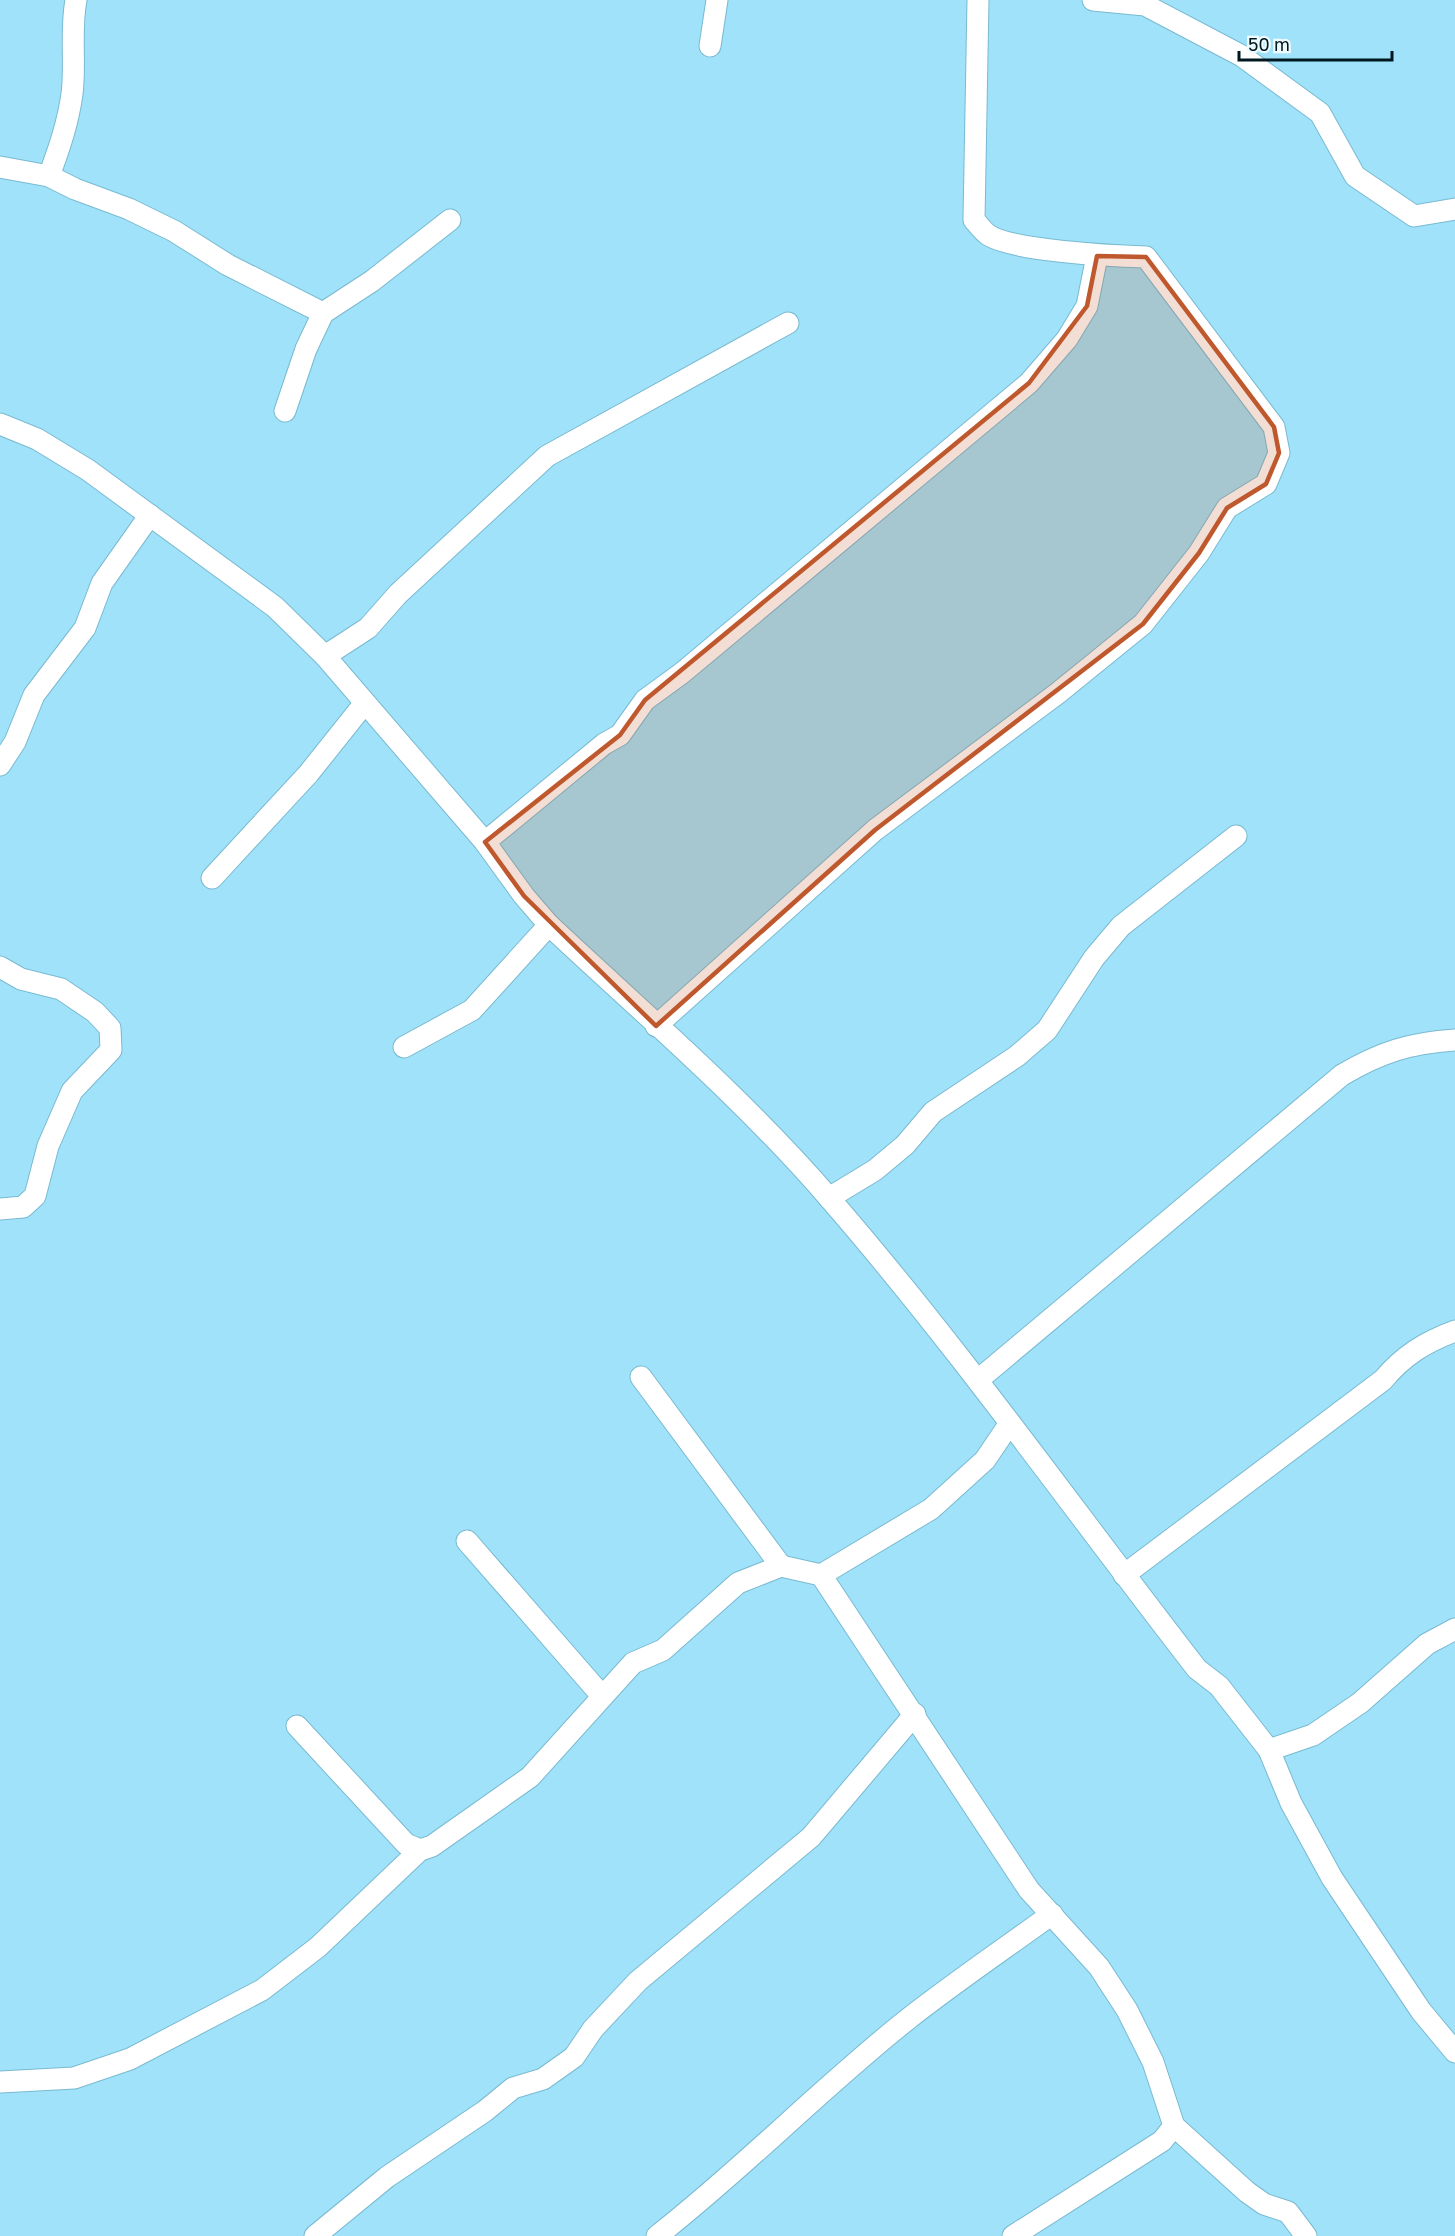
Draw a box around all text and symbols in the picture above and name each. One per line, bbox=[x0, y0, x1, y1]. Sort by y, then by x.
scale bar bbox=[1239, 24, 1392, 62]
text: 50 m bbox=[1248, 33, 1290, 55]

